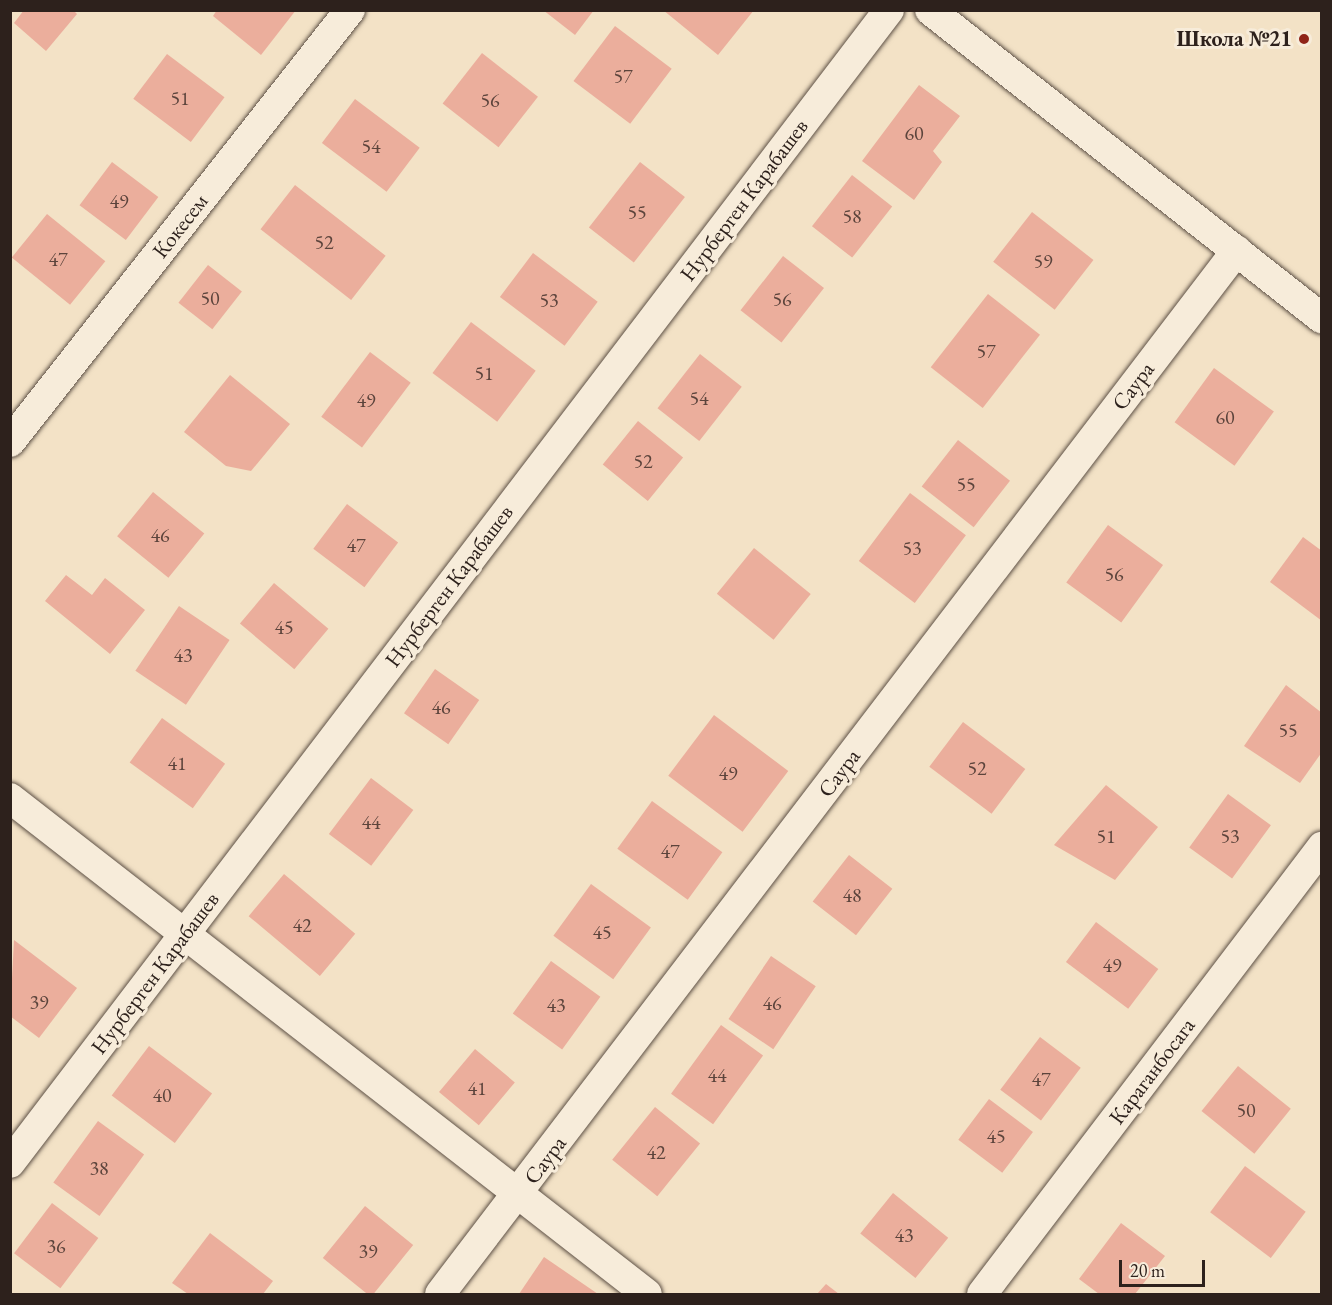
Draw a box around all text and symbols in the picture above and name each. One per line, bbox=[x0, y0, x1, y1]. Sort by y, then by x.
place label: Школа №21 bbox=[1177, 26, 1292, 52]
marker: Школа №21 bbox=[1297, 32, 1311, 46]
house number: 57 bbox=[613, 64, 633, 88]
house number: 51 bbox=[170, 86, 190, 110]
house number: 56 bbox=[480, 88, 500, 112]
street label: Нурберген Карабашев bbox=[674, 114, 814, 286]
house number: 60 bbox=[904, 121, 924, 145]
house number: 54 bbox=[361, 134, 381, 158]
house number: 49 bbox=[109, 189, 129, 213]
street label: Кокесем bbox=[147, 189, 213, 263]
house number: 55 bbox=[627, 200, 647, 224]
house number: 58 bbox=[842, 204, 862, 228]
house number: 52 bbox=[314, 230, 334, 254]
house number: 47 bbox=[48, 247, 68, 271]
house number: 59 bbox=[1033, 249, 1053, 273]
house number: 50 bbox=[200, 286, 220, 310]
house number: 56 bbox=[772, 287, 792, 311]
house number: 53 bbox=[539, 288, 559, 312]
house number: 57 bbox=[976, 339, 996, 363]
street label: Саура bbox=[1106, 357, 1160, 415]
house number: 51 bbox=[474, 361, 494, 385]
house number: 54 bbox=[689, 386, 709, 410]
house number: 49 bbox=[356, 388, 376, 412]
house number: 60 bbox=[1215, 405, 1235, 429]
house number: 52 bbox=[633, 449, 653, 473]
house number: 55 bbox=[956, 472, 976, 496]
street label: Нурберген Карабашев bbox=[379, 500, 519, 672]
house number: 46 bbox=[150, 523, 170, 547]
house number: 47 bbox=[346, 533, 366, 557]
house number: 53 bbox=[902, 536, 922, 560]
house number: 56 bbox=[1104, 562, 1124, 586]
house number: 45 bbox=[274, 615, 294, 639]
house number: 43 bbox=[173, 643, 193, 667]
house number: 46 bbox=[431, 695, 451, 719]
house number: 55 bbox=[1278, 718, 1298, 742]
street label: Саура bbox=[812, 744, 866, 802]
house number: 41 bbox=[167, 751, 187, 775]
house number: 52 bbox=[967, 756, 987, 780]
house number: 49 bbox=[718, 761, 738, 785]
house number: 44 bbox=[361, 810, 381, 834]
house number: 51 bbox=[1096, 824, 1116, 848]
house number: 53 bbox=[1220, 824, 1240, 848]
house number: 47 bbox=[660, 839, 680, 863]
house number: 48 bbox=[842, 883, 862, 907]
street label: Нурберген Карабашев bbox=[85, 887, 225, 1059]
house number: 42 bbox=[292, 913, 312, 937]
house number: 45 bbox=[592, 920, 612, 944]
house number: 49 bbox=[1102, 953, 1122, 977]
house number: 39 bbox=[29, 990, 49, 1014]
house number: 46 bbox=[762, 991, 782, 1015]
house number: 43 bbox=[546, 993, 566, 1017]
street label: Караганбосага bbox=[1103, 1013, 1201, 1129]
house number: 44 bbox=[707, 1063, 727, 1087]
house number: 47 bbox=[1031, 1067, 1051, 1091]
house number: 41 bbox=[467, 1076, 487, 1100]
house number: 40 bbox=[152, 1083, 172, 1107]
house number: 50 bbox=[1236, 1098, 1256, 1122]
house number: 45 bbox=[986, 1124, 1006, 1148]
street label: Саура bbox=[518, 1131, 572, 1189]
house number: 42 bbox=[646, 1140, 666, 1164]
house number: 38 bbox=[89, 1156, 109, 1180]
house number: 43 bbox=[894, 1223, 914, 1247]
house number: 36 bbox=[46, 1234, 66, 1258]
house number: 39 bbox=[358, 1239, 378, 1263]
scale bar bbox=[1122, 1248, 1208, 1286]
text: 20 m bbox=[1130, 1259, 1165, 1282]

